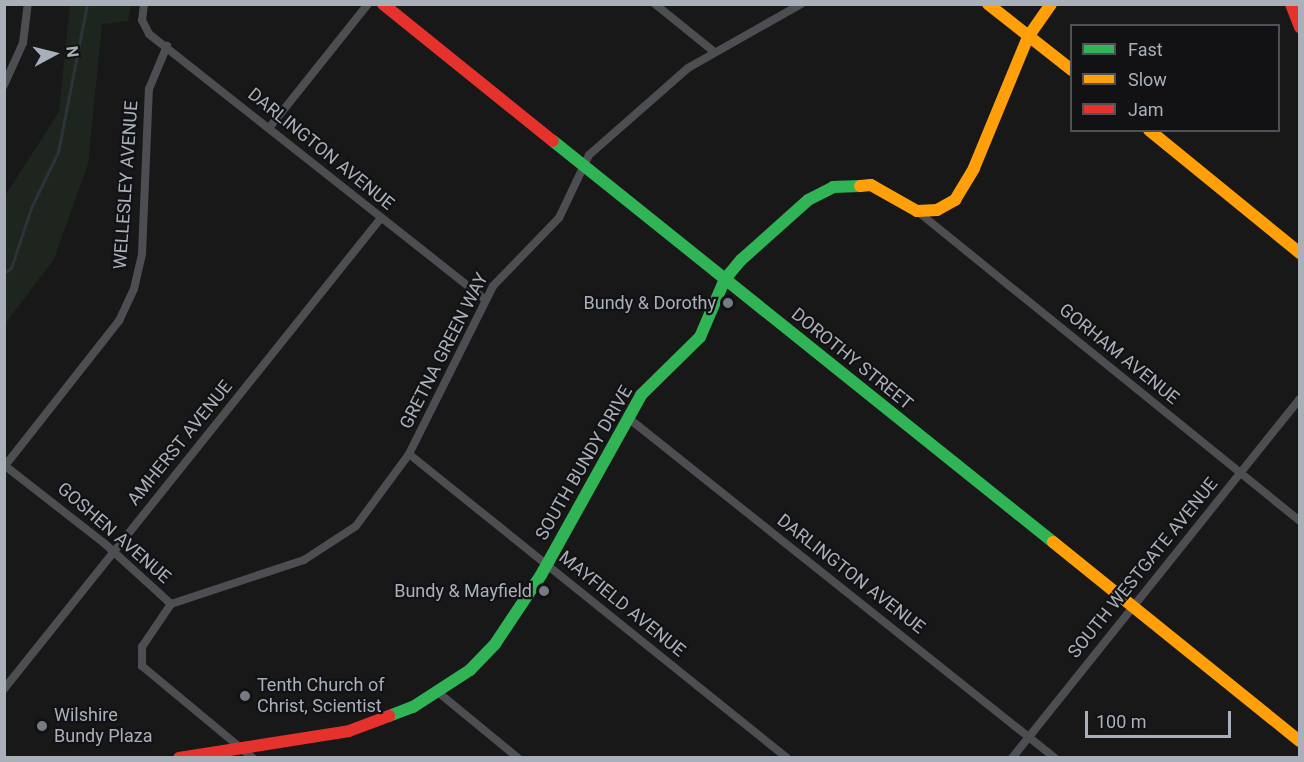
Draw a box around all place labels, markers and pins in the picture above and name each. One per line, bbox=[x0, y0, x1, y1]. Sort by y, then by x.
place label: Bundy & Dorothy bbox=[584, 292, 716, 314]
marker: Bundy & Dorothy bbox=[721, 296, 735, 310]
place label: Bundy & Mayfield bbox=[394, 580, 532, 602]
marker: Bundy & Mayfield bbox=[537, 584, 551, 598]
place label: Tenth Church of Christ, Scientist bbox=[257, 675, 384, 718]
marker: Tenth Church of Christ, Scientist bbox=[238, 689, 252, 703]
place label: Wilshire Bundy Plaza bbox=[54, 705, 152, 748]
marker: Wilshire Bundy Plaza bbox=[35, 719, 49, 733]

